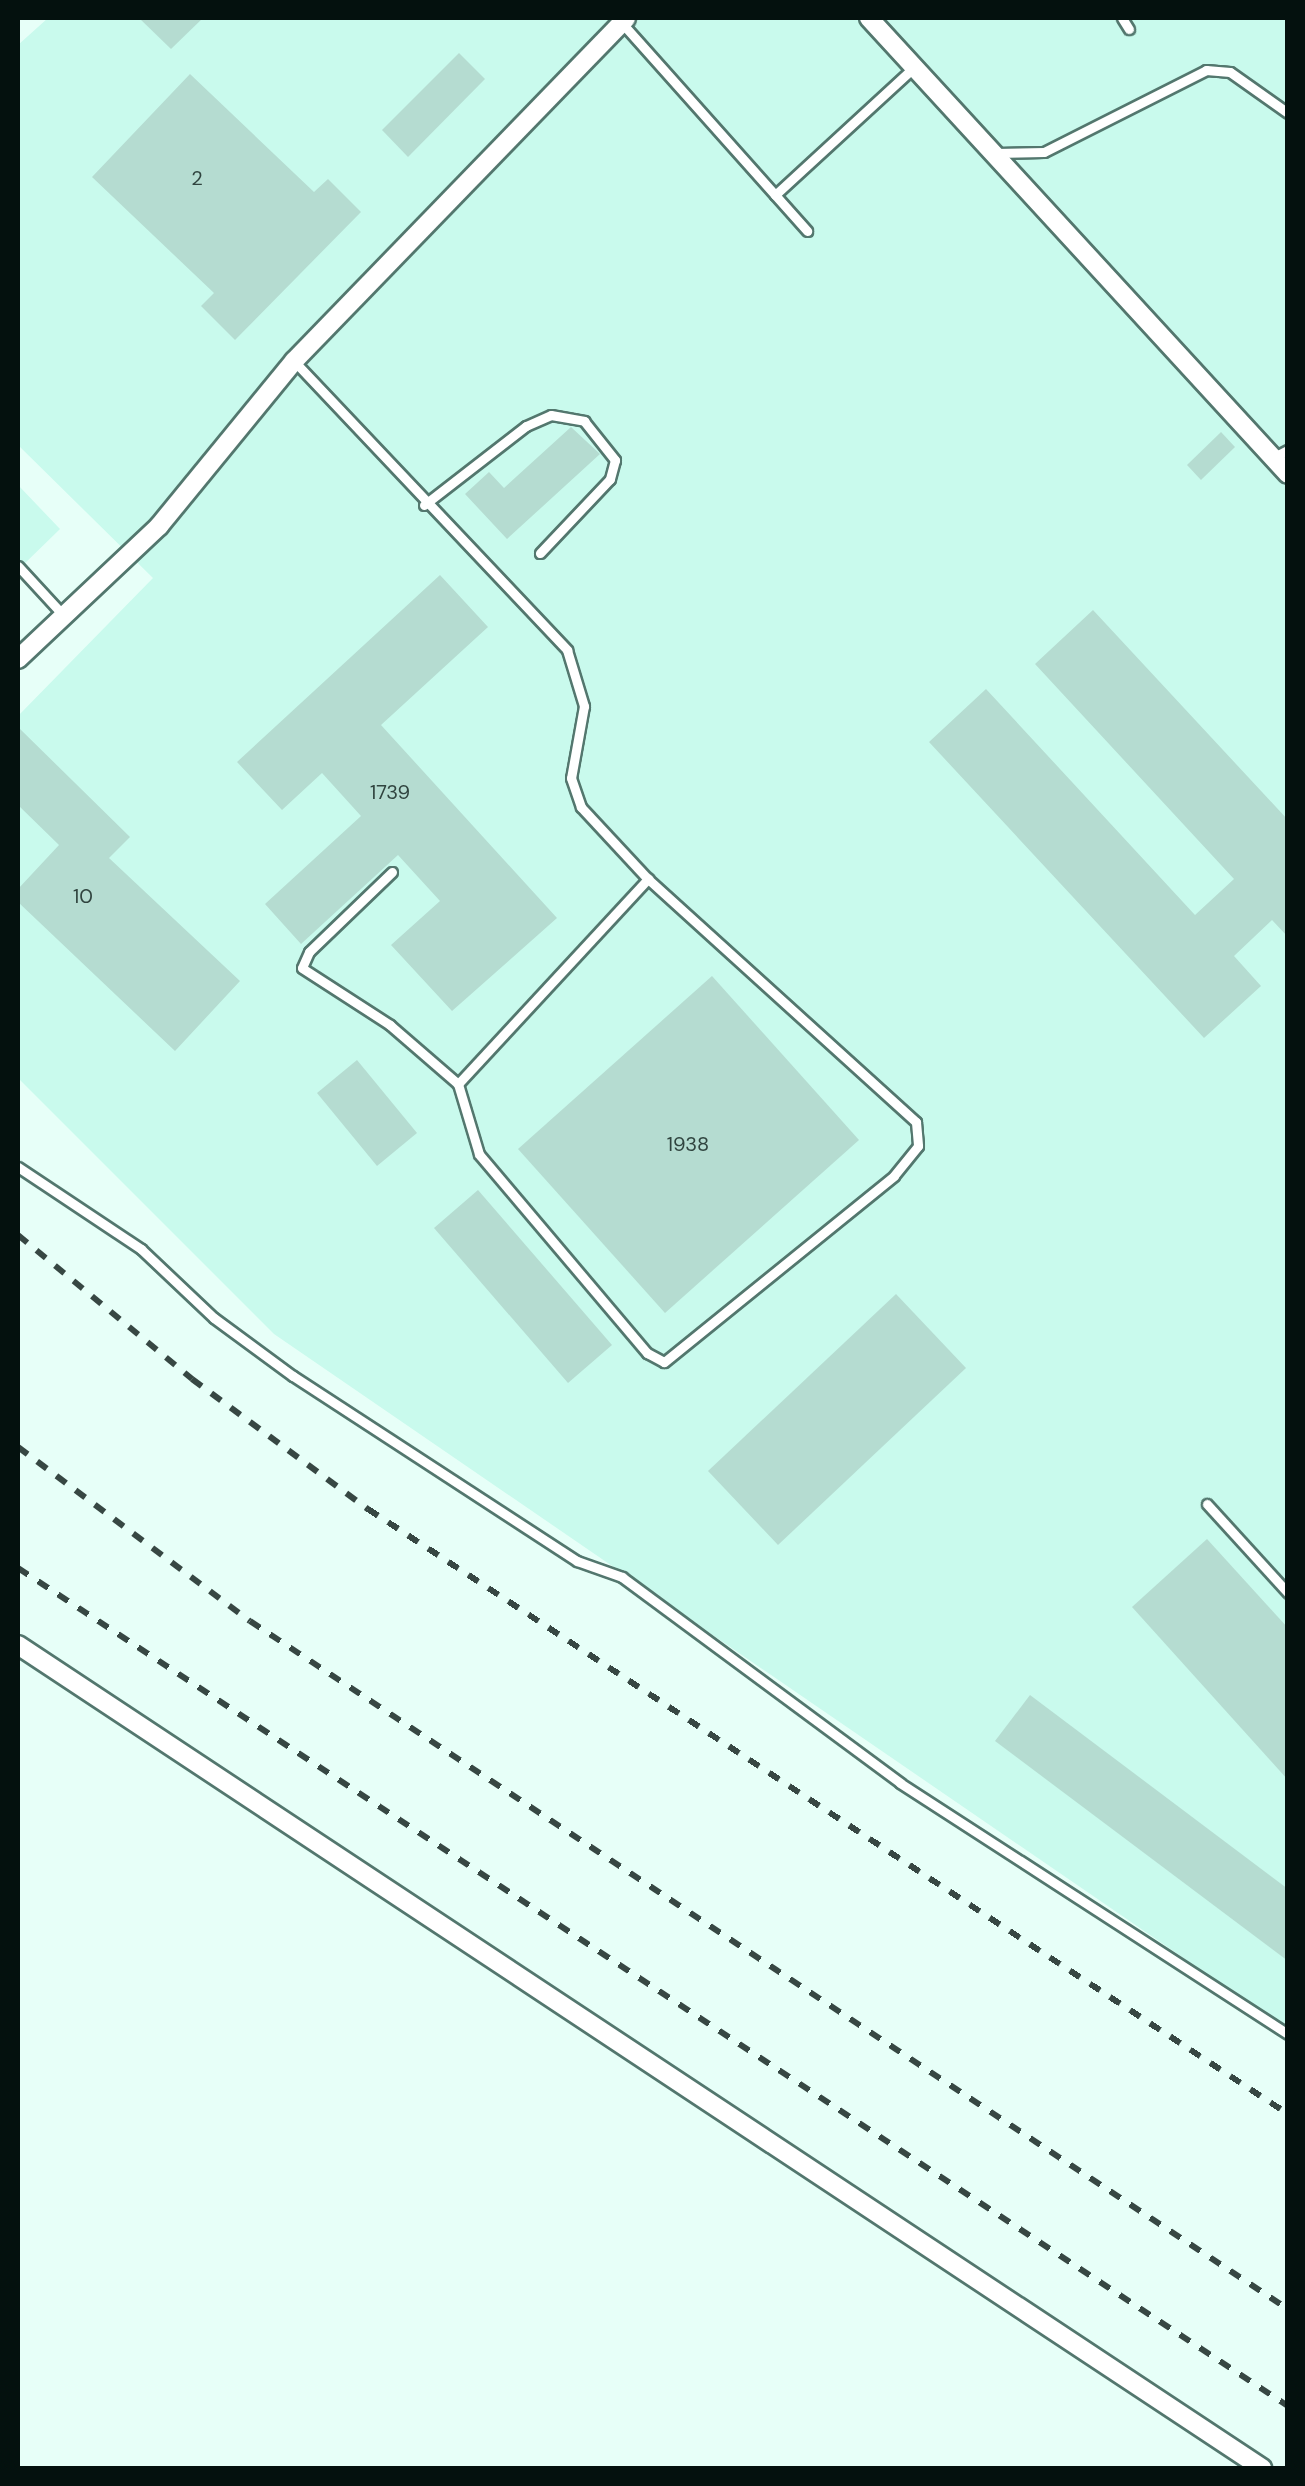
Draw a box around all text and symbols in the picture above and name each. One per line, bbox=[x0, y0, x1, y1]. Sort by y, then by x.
house number: 2 bbox=[191, 166, 203, 190]
house number: 1739 bbox=[370, 780, 410, 804]
house number: 10 bbox=[73, 884, 93, 908]
house number: 1938 bbox=[667, 1132, 709, 1156]

